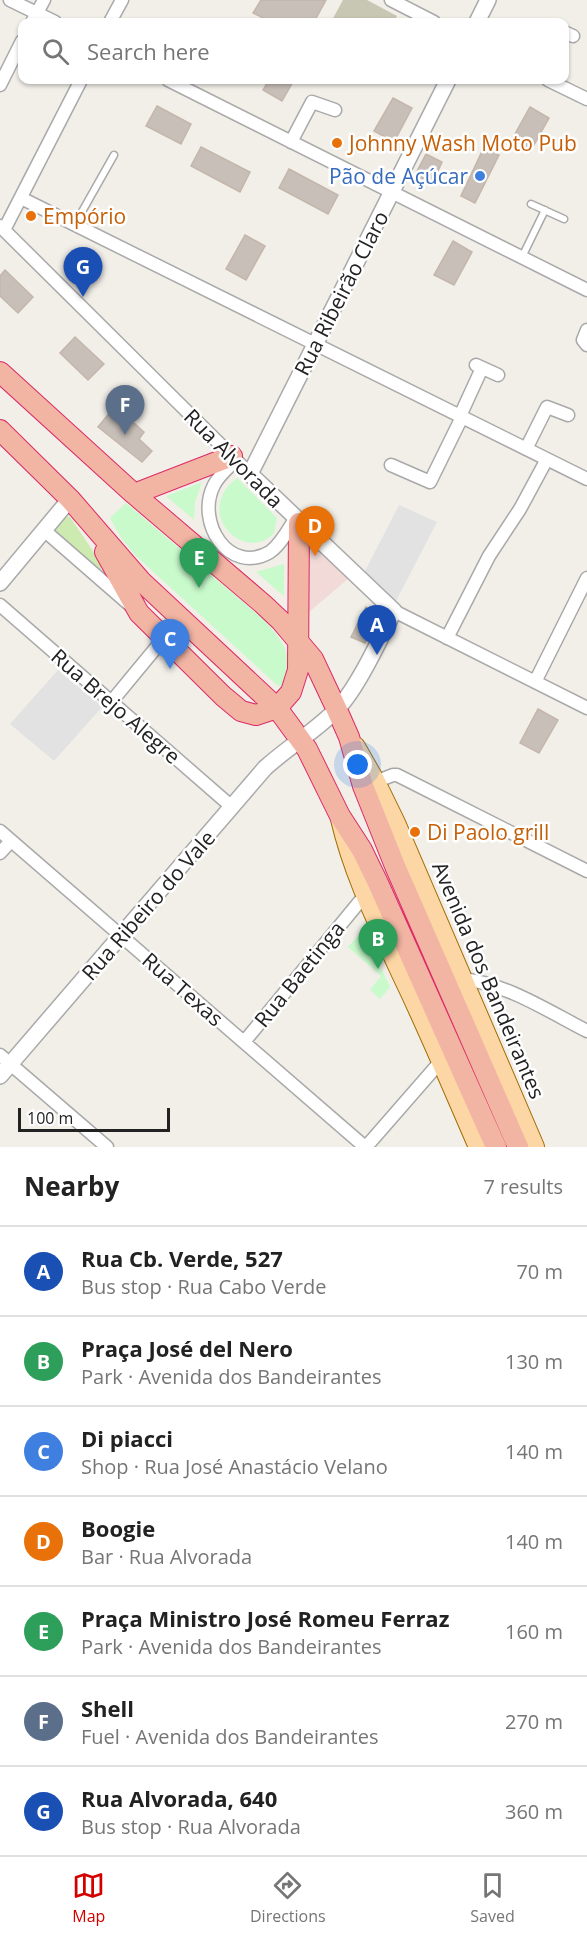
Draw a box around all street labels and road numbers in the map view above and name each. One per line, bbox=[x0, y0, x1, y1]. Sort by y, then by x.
street label: Rua Ribeirão Claro bbox=[287, 206, 395, 380]
street label: Rua Alvorada bbox=[178, 402, 290, 514]
street label: Rua Brejo Alegre bbox=[46, 642, 186, 770]
street label: Rua Ribeiro do Vale bbox=[75, 824, 221, 986]
street label: Avenida dos Bandeirantes bbox=[426, 857, 552, 1103]
street label: Rua Baetinga bbox=[248, 915, 350, 1033]
street label: Rua Texas bbox=[136, 946, 230, 1032]

